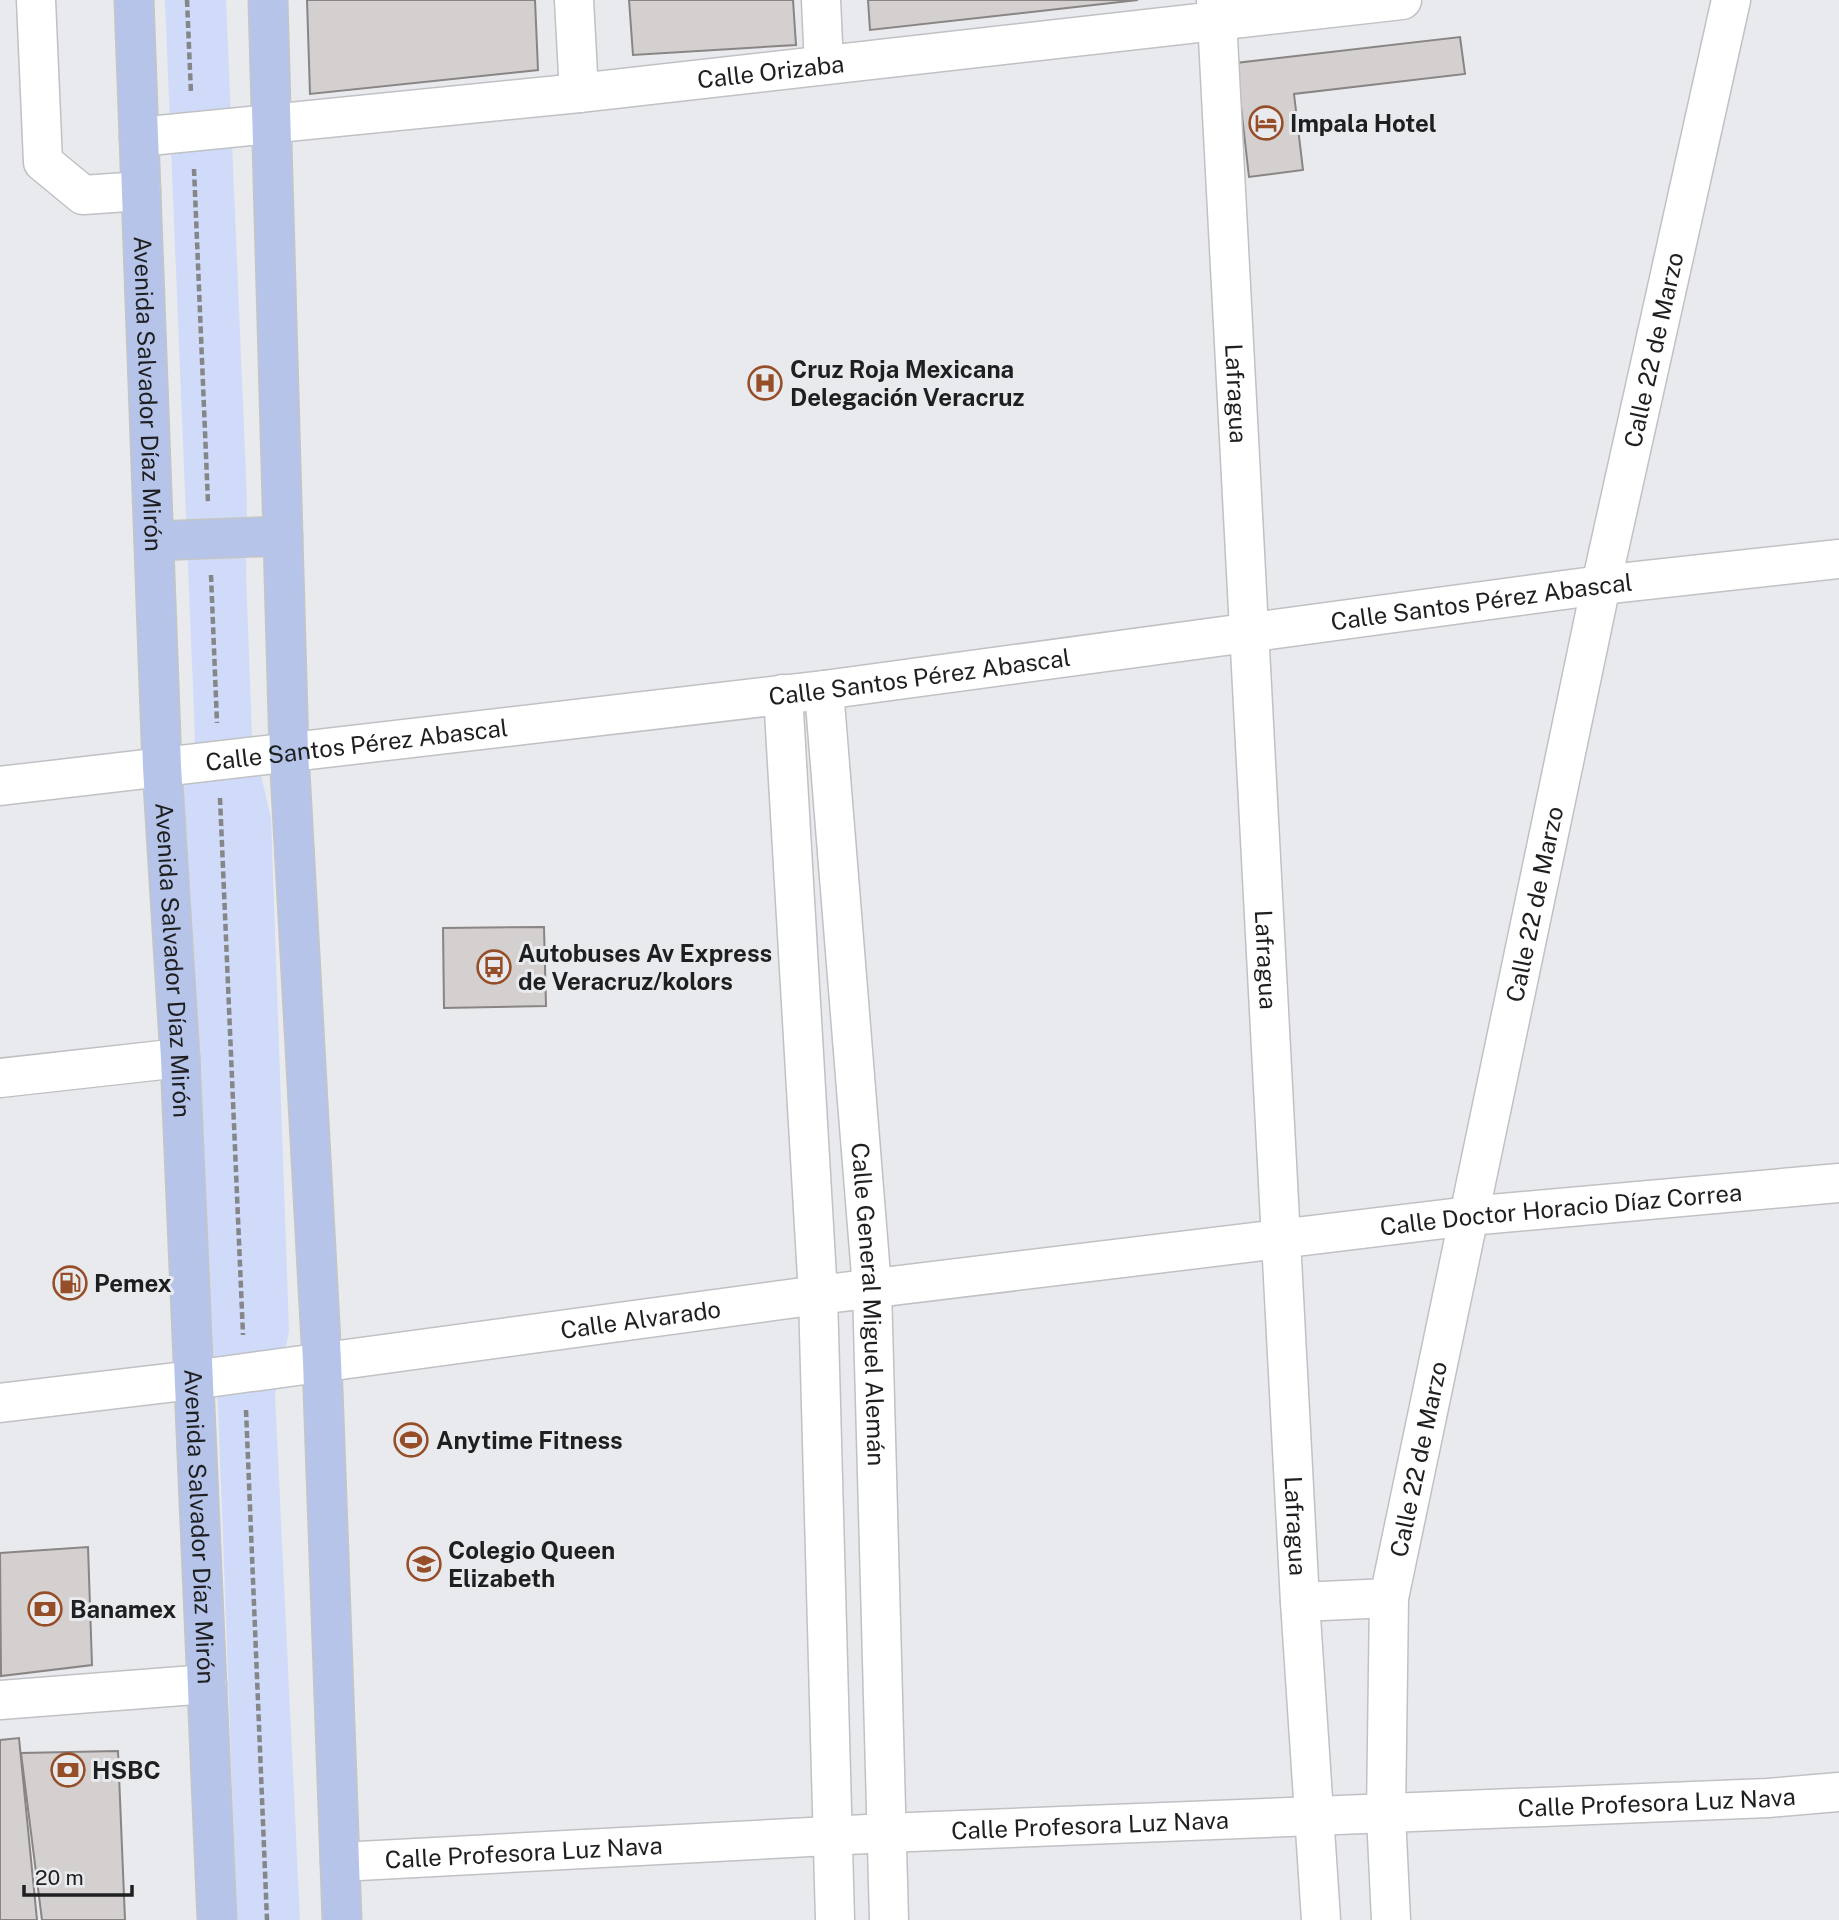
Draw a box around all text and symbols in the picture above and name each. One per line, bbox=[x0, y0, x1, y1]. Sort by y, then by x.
street label: Calle Orizaba bbox=[696, 49, 846, 94]
hotel icon: Impala Hotel bbox=[1247, 104, 1285, 142]
place label: Impala Hotel bbox=[1290, 109, 1437, 137]
street label: Avenida Salvador Díaz Mirón bbox=[129, 235, 168, 552]
street label: Calle 22 de Marzo bbox=[1618, 249, 1689, 450]
street label: Lafragua bbox=[1220, 343, 1253, 444]
place label: Cruz Roja Mexicana Delegación Veracruz bbox=[790, 355, 1025, 411]
hospital icon: Cruz Roja Mexicana Delegación Veracruz bbox=[746, 364, 784, 402]
street label: Calle Santos Pérez Abascal bbox=[1329, 568, 1634, 635]
street label: Calle Santos Pérez Abascal bbox=[767, 643, 1072, 710]
street label: Calle Santos Pérez Abascal bbox=[204, 713, 509, 776]
street label: Avenida Salvador Díaz Mirón bbox=[150, 802, 197, 1118]
street label: Calle 22 de Marzo bbox=[1500, 804, 1568, 1005]
street label: Lafragua bbox=[1250, 909, 1283, 1010]
place label: Autobuses Av Express de Veracruz/kolors bbox=[518, 939, 772, 995]
bus stop icon: Autobuses Av Express de Veracruz/kolors bbox=[475, 948, 513, 986]
street label: Calle General Miguel Alemán bbox=[846, 1141, 891, 1466]
street label: Calle Doctor Horacio Díaz Correa bbox=[1378, 1178, 1743, 1241]
fuel station icon: Pemex bbox=[51, 1264, 89, 1302]
place label: Pemex bbox=[94, 1269, 172, 1297]
street label: Calle Alvarado bbox=[559, 1294, 722, 1344]
street label: Calle 22 de Marzo bbox=[1384, 1359, 1452, 1560]
street label: Avenida Salvador Díaz Mirón bbox=[179, 1368, 221, 1685]
sports icon: Anytime Fitness bbox=[392, 1421, 430, 1459]
place label: Anytime Fitness bbox=[436, 1426, 623, 1454]
street label: Lafragua bbox=[1279, 1475, 1313, 1577]
place label: Colegio Queen Elizabeth bbox=[448, 1536, 615, 1592]
school or university icon: Colegio Queen Elizabeth bbox=[405, 1545, 443, 1583]
bank icon: Banamex bbox=[26, 1590, 64, 1628]
place label: Banamex bbox=[70, 1595, 176, 1623]
bank icon: HSBC bbox=[49, 1751, 87, 1789]
place label: HSBC bbox=[92, 1756, 161, 1784]
street label: Calle Profesora Luz Nava bbox=[1517, 1782, 1797, 1822]
street label: Calle Profesora Luz Nava bbox=[951, 1805, 1230, 1844]
street label: Calle Profesora Luz Nava bbox=[384, 1831, 663, 1874]
scale bar bbox=[24, 1854, 133, 1898]
text: 20 m bbox=[35, 1865, 84, 1890]

